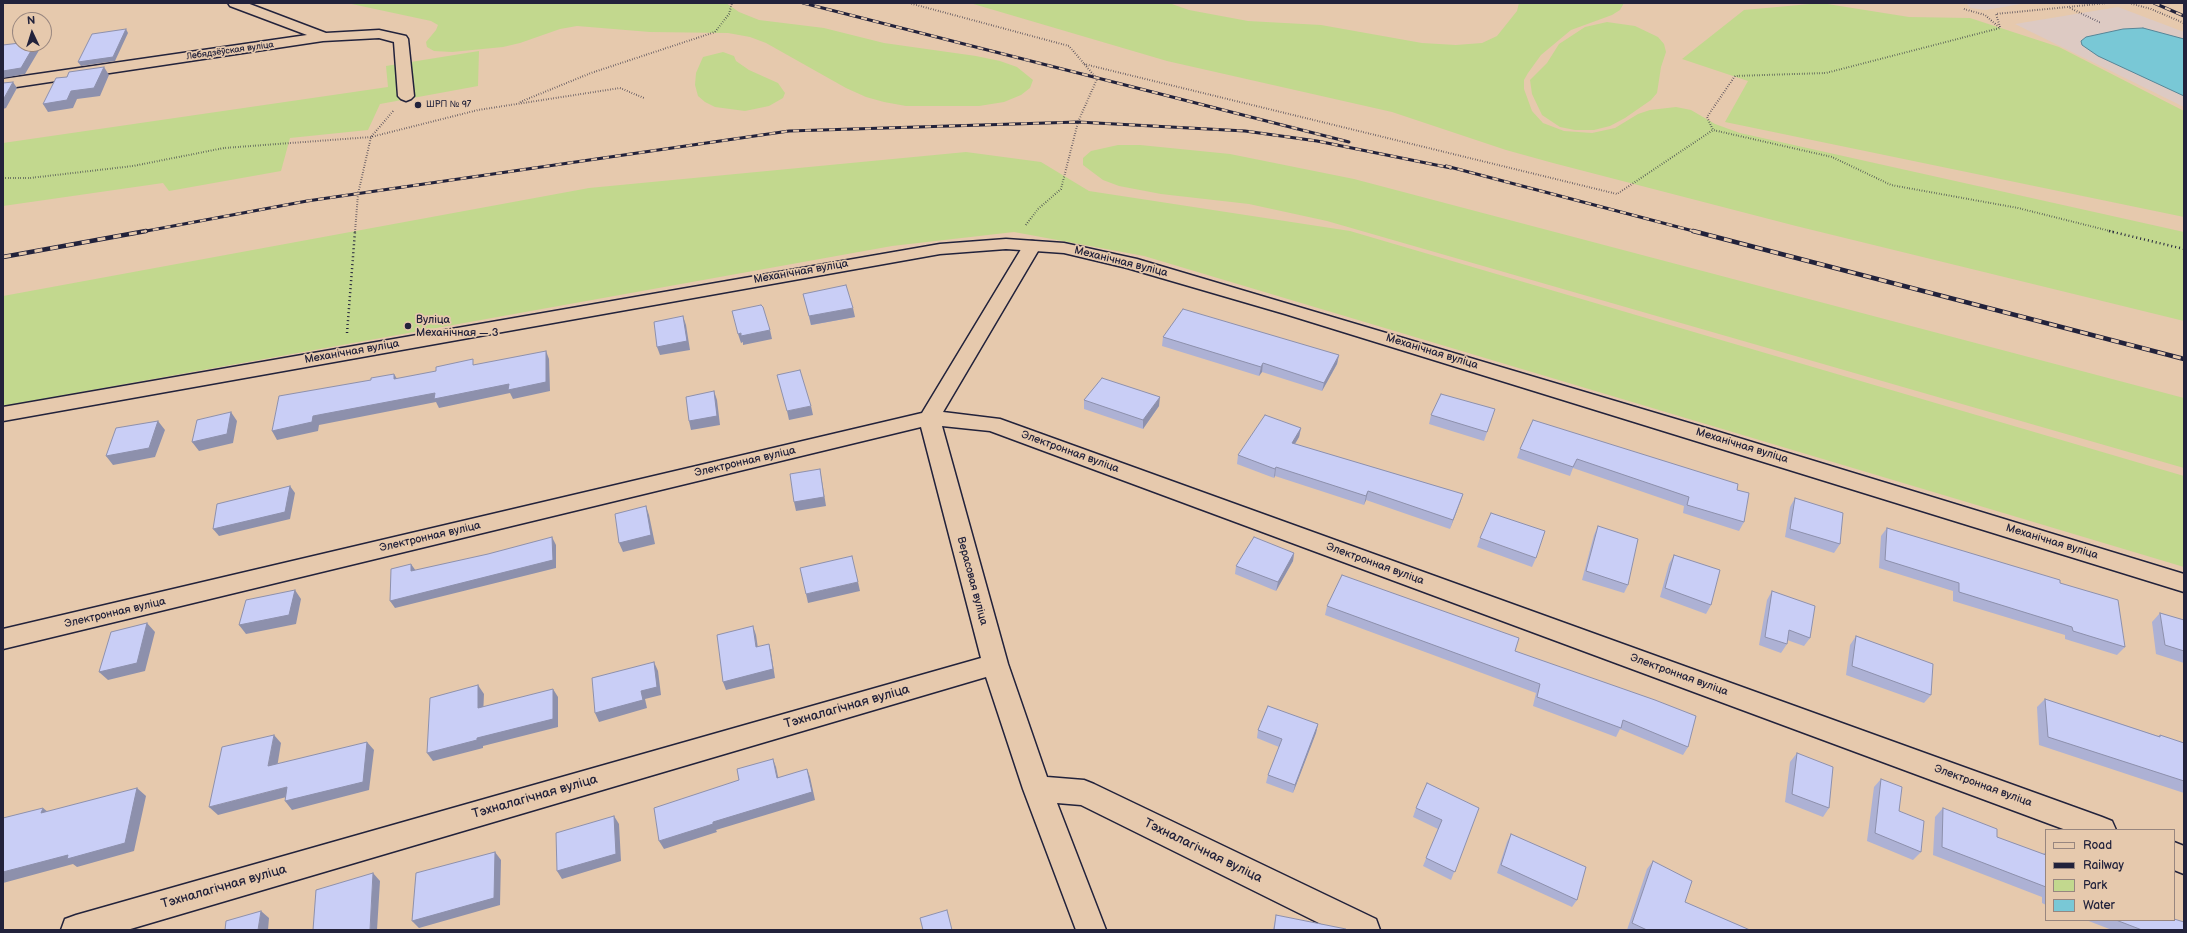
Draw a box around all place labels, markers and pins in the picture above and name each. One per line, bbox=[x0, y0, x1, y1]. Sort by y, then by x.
marker: ШРП № 97 bbox=[413, 100, 423, 110]
place label: ШРП № 97 bbox=[426, 100, 471, 110]
place label: Вуліца Механічная — 3 bbox=[416, 313, 498, 339]
marker: Вуліца Механічная — 3 bbox=[403, 321, 413, 331]

